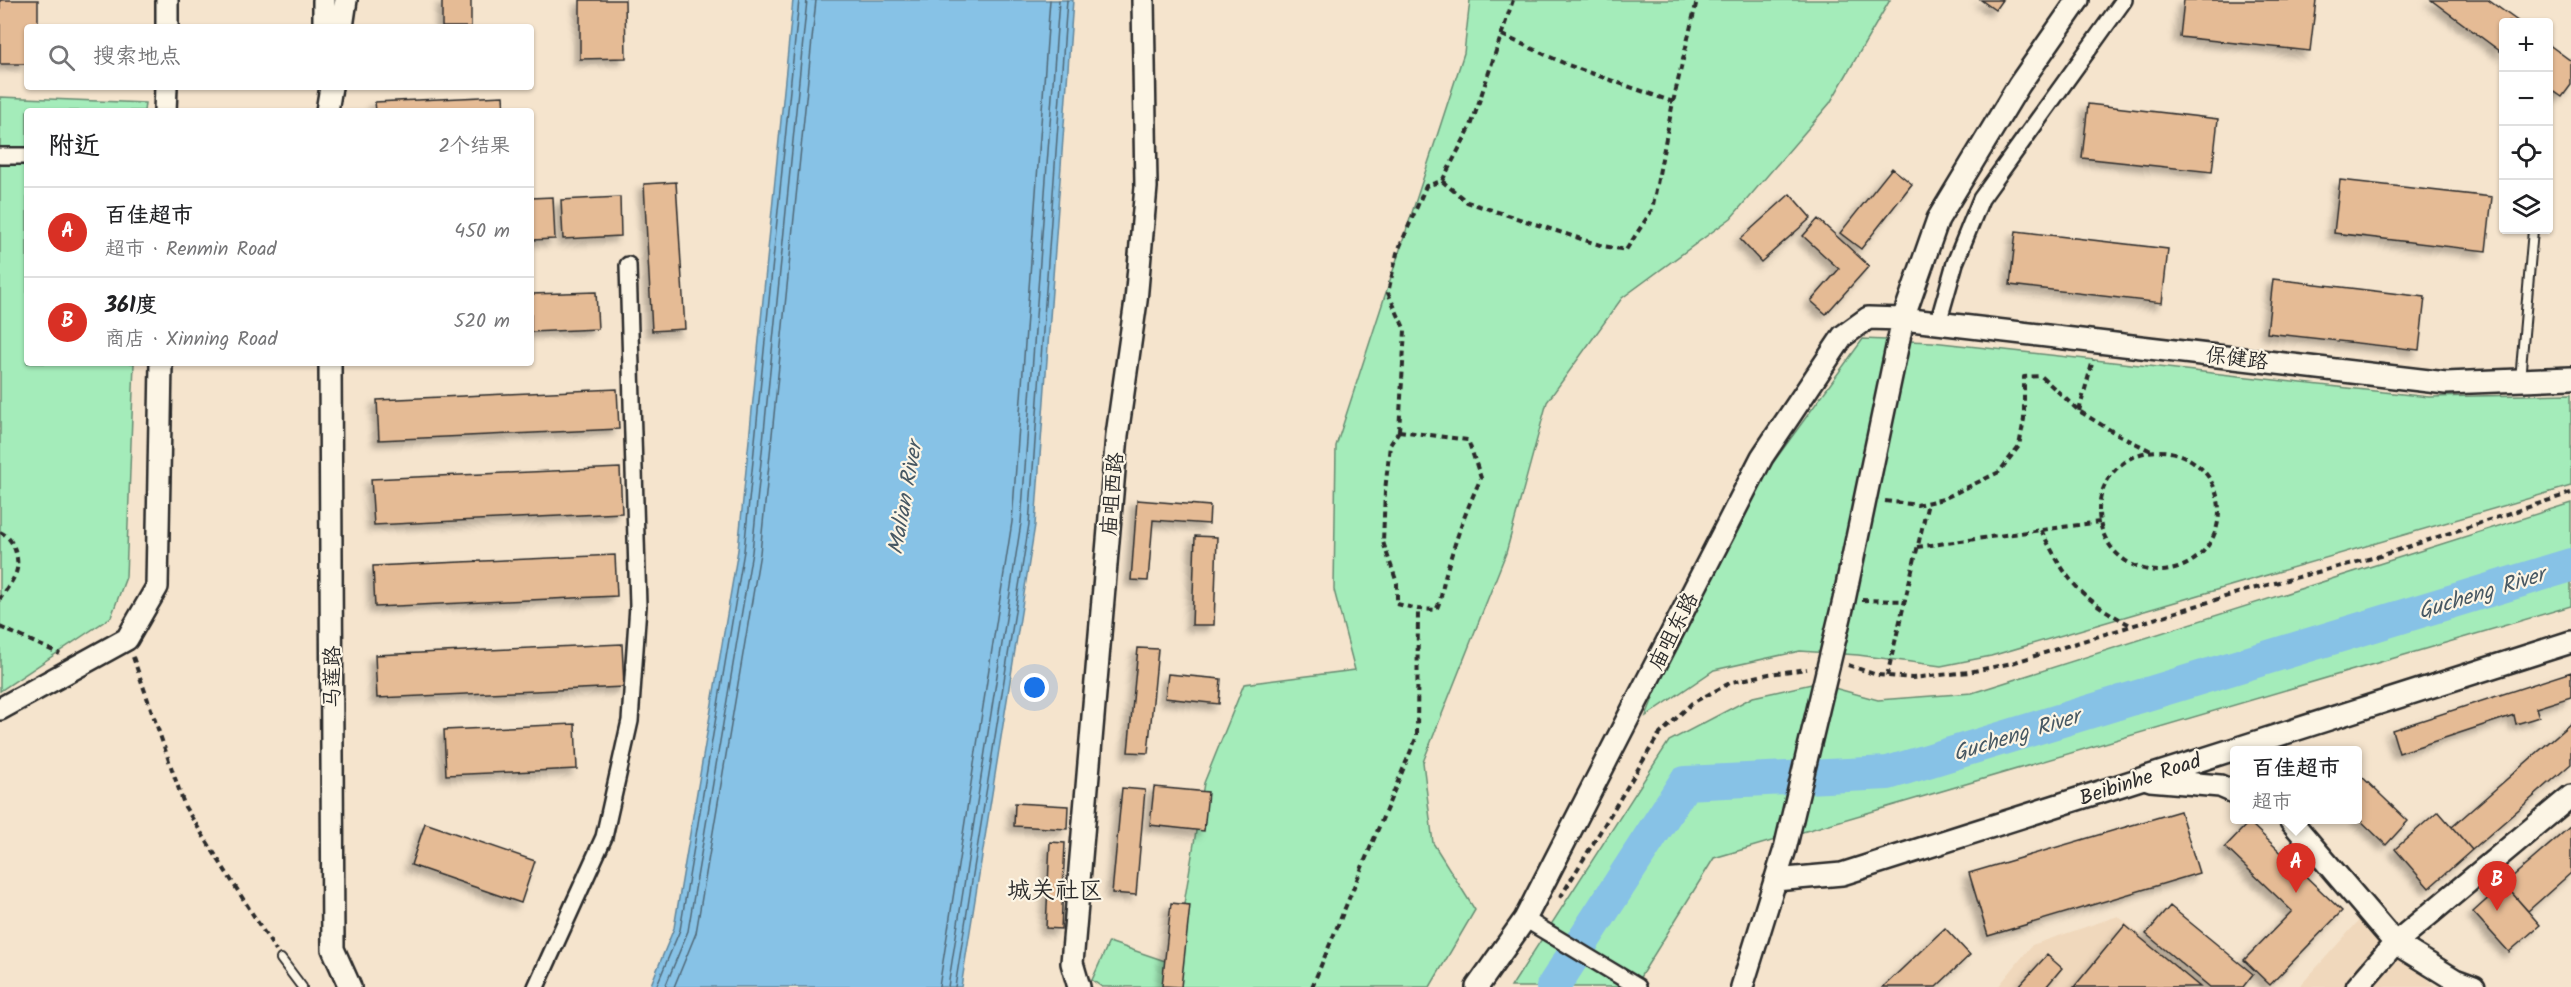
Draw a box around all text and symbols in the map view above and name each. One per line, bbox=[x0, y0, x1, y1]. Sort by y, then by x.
map controls bbox=[2499, 18, 2553, 234]
button: + bbox=[2499, 18, 2553, 72]
search box bbox=[24, 24, 534, 90]
text: 搜索地点 bbox=[93, 40, 181, 75]
icon: search bbox=[45, 41, 78, 74]
button: − bbox=[2499, 72, 2553, 126]
text: 附近 bbox=[48, 126, 100, 168]
button: locate bbox=[2499, 126, 2553, 180]
text: 2个结果 bbox=[438, 131, 510, 163]
button: layers bbox=[2499, 180, 2553, 234]
text: 百佳超市 bbox=[105, 199, 193, 234]
text: A bbox=[61, 216, 74, 248]
text: 450 m bbox=[454, 216, 510, 248]
text: 超市 · Renmin Road bbox=[105, 234, 277, 266]
text: 361度 bbox=[105, 289, 158, 324]
text: B bbox=[61, 306, 74, 338]
text: 520 m bbox=[454, 306, 510, 338]
text: 商店 · Xinning Road bbox=[105, 324, 277, 356]
street label: 保健路 bbox=[2204, 339, 2270, 380]
water label: Malian River bbox=[879, 435, 934, 557]
street label: 庙咀西路 bbox=[1093, 451, 1134, 537]
water label: Gucheng River bbox=[2414, 557, 2554, 630]
street label: 庙咀东路 bbox=[1641, 587, 1708, 677]
street label: 马莲路 bbox=[317, 646, 350, 709]
your location bbox=[1020, 673, 1049, 702]
water label: Gucheng River bbox=[1949, 699, 2089, 772]
street label: Beibinhe Road bbox=[2075, 745, 2206, 816]
popup bbox=[2230, 746, 2362, 824]
text: 百佳超市 bbox=[2252, 752, 2340, 787]
text: 超市 bbox=[2252, 787, 2292, 819]
pin: A bbox=[2276, 844, 2316, 893]
pin: B bbox=[2478, 862, 2516, 911]
district label: 城关社区 bbox=[1007, 872, 1103, 911]

